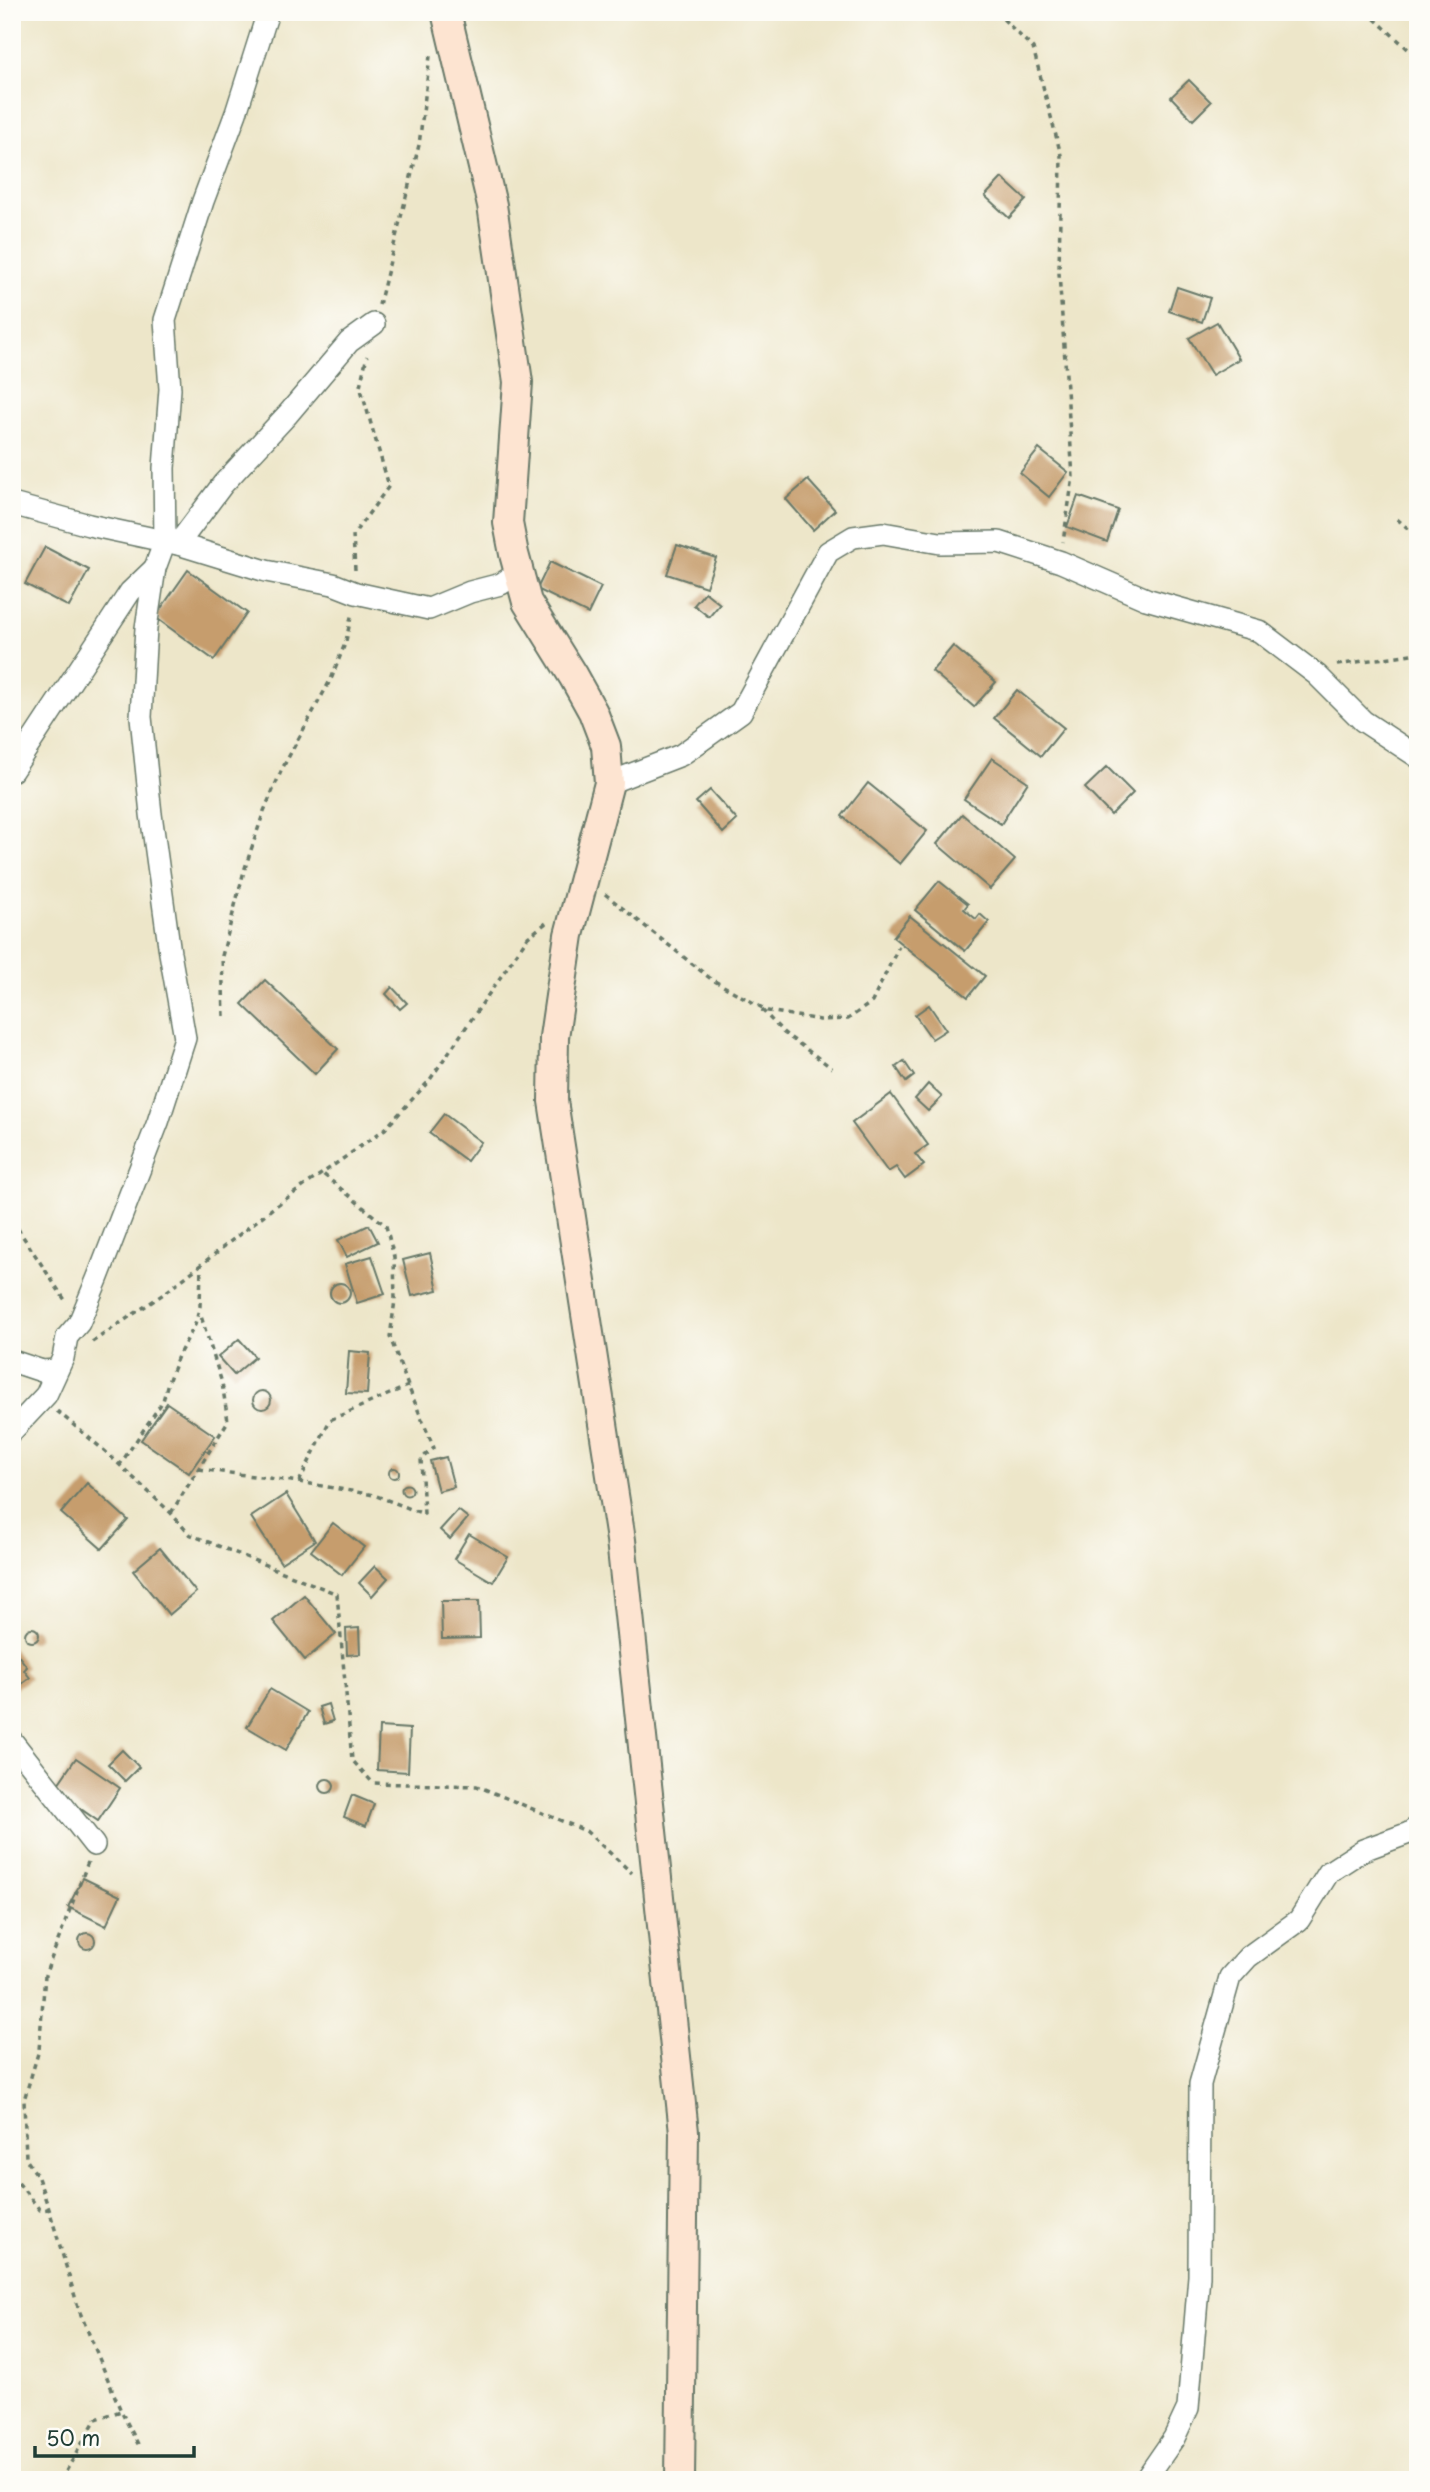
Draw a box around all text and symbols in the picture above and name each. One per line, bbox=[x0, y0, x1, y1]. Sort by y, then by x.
scale bar bbox=[35, 2415, 194, 2459]
text: 50 m bbox=[46, 2421, 100, 2453]

